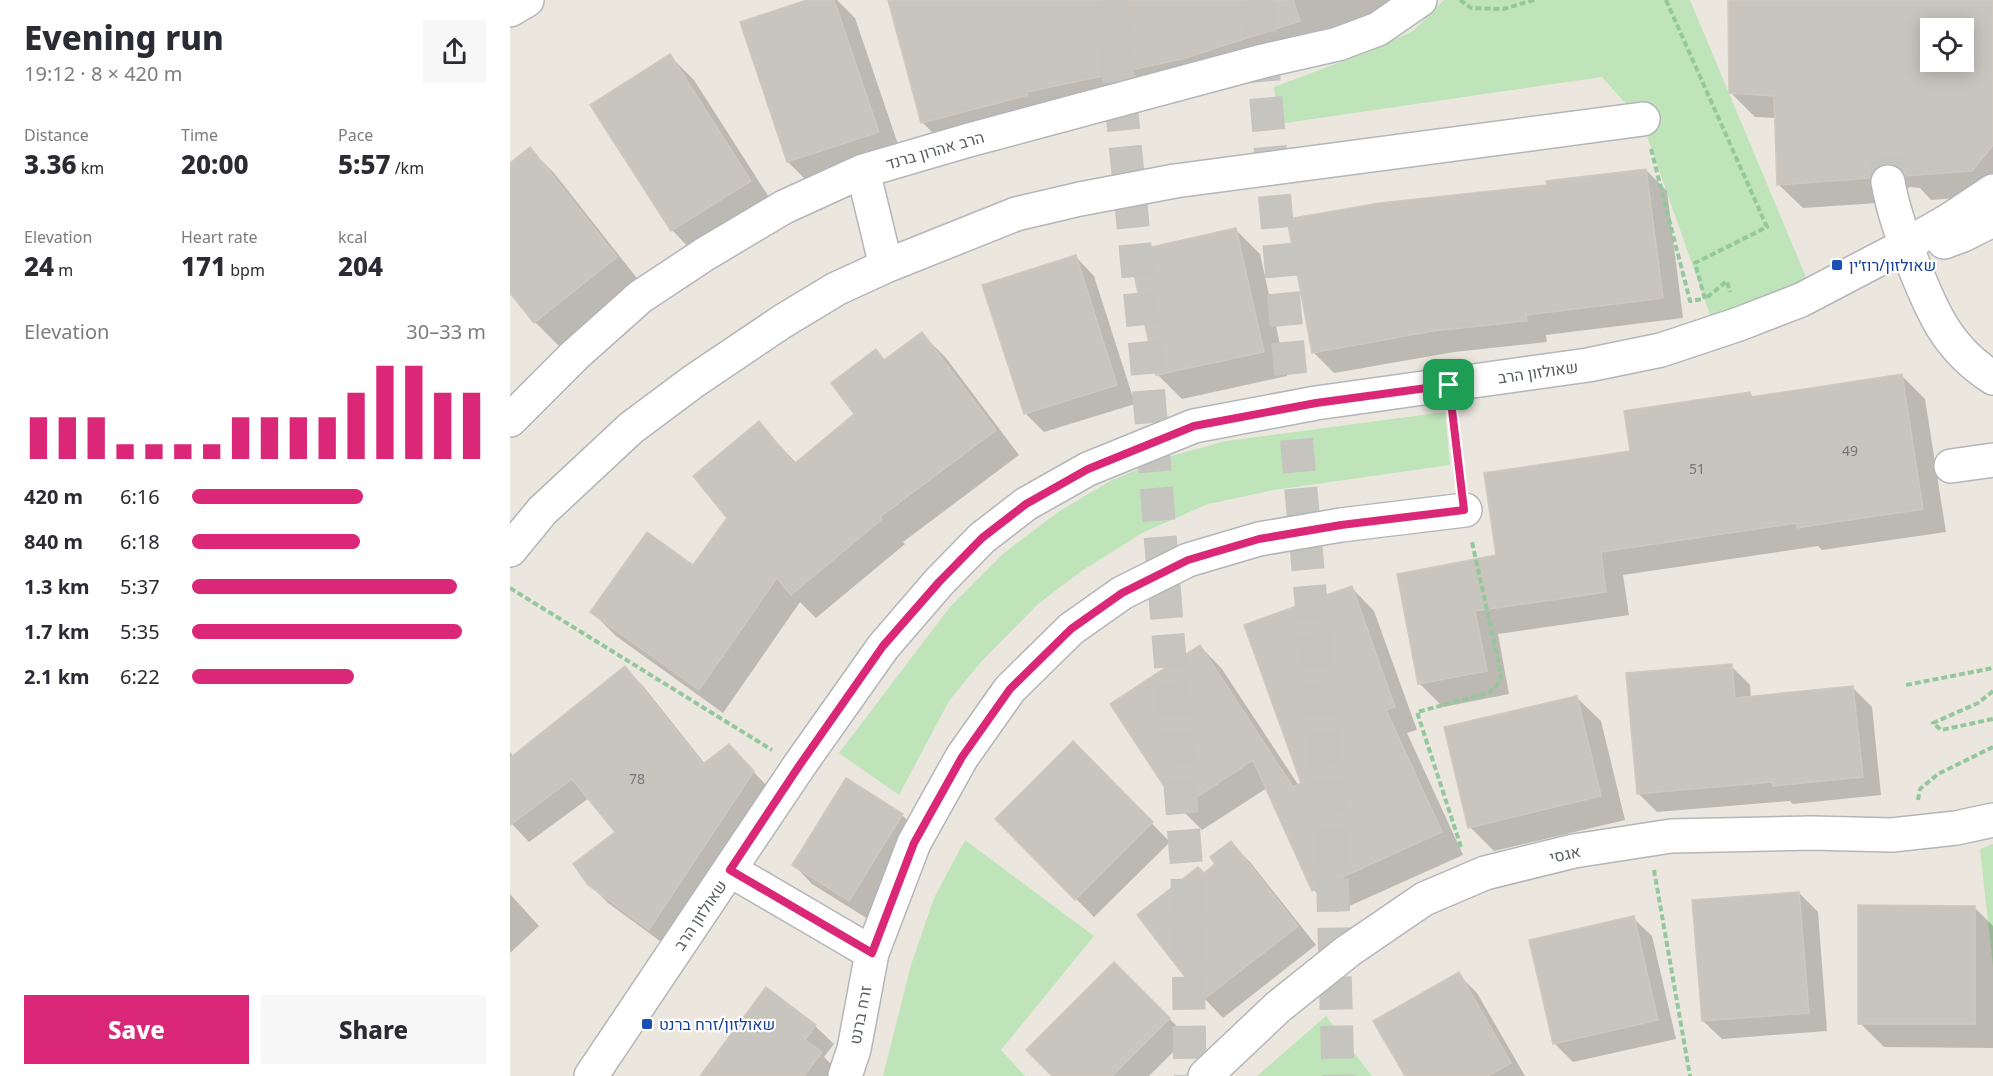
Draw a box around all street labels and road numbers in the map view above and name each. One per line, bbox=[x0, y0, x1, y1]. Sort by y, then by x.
street label: הרב אהרון ברנד bbox=[883, 125, 987, 175]
street label: שאולזון הרב bbox=[1496, 355, 1580, 389]
street label: אגסי bbox=[1547, 840, 1583, 868]
street label: שאולזון הרב bbox=[668, 875, 732, 955]
street label: זרח ברנט bbox=[844, 983, 877, 1046]

